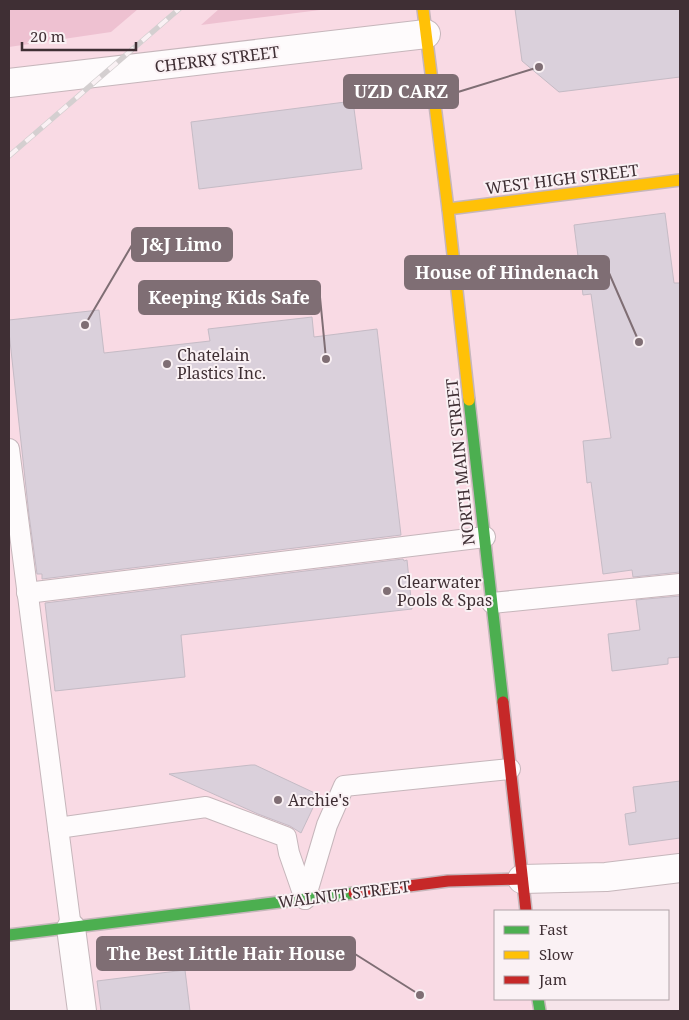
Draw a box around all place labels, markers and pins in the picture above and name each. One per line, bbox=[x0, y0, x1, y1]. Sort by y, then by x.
callout: UZD CARZ bbox=[344, 75, 458, 108]
callout: J&J Limo bbox=[132, 228, 232, 261]
callout: House of Hindenach bbox=[405, 256, 609, 289]
callout: Keeping Kids Safe bbox=[139, 281, 320, 314]
place label: Chatelain Plastics Inc. bbox=[177, 344, 266, 384]
marker: Chatelain Plastics Inc. bbox=[161, 358, 173, 370]
place label: Clearwater Pools & Spas bbox=[397, 571, 492, 611]
marker: Clearwater Pools & Spas bbox=[381, 585, 393, 597]
place label: Archie's bbox=[288, 789, 349, 811]
marker: Archie's bbox=[272, 794, 284, 806]
callout: The Best Little Hair House bbox=[97, 937, 355, 970]

